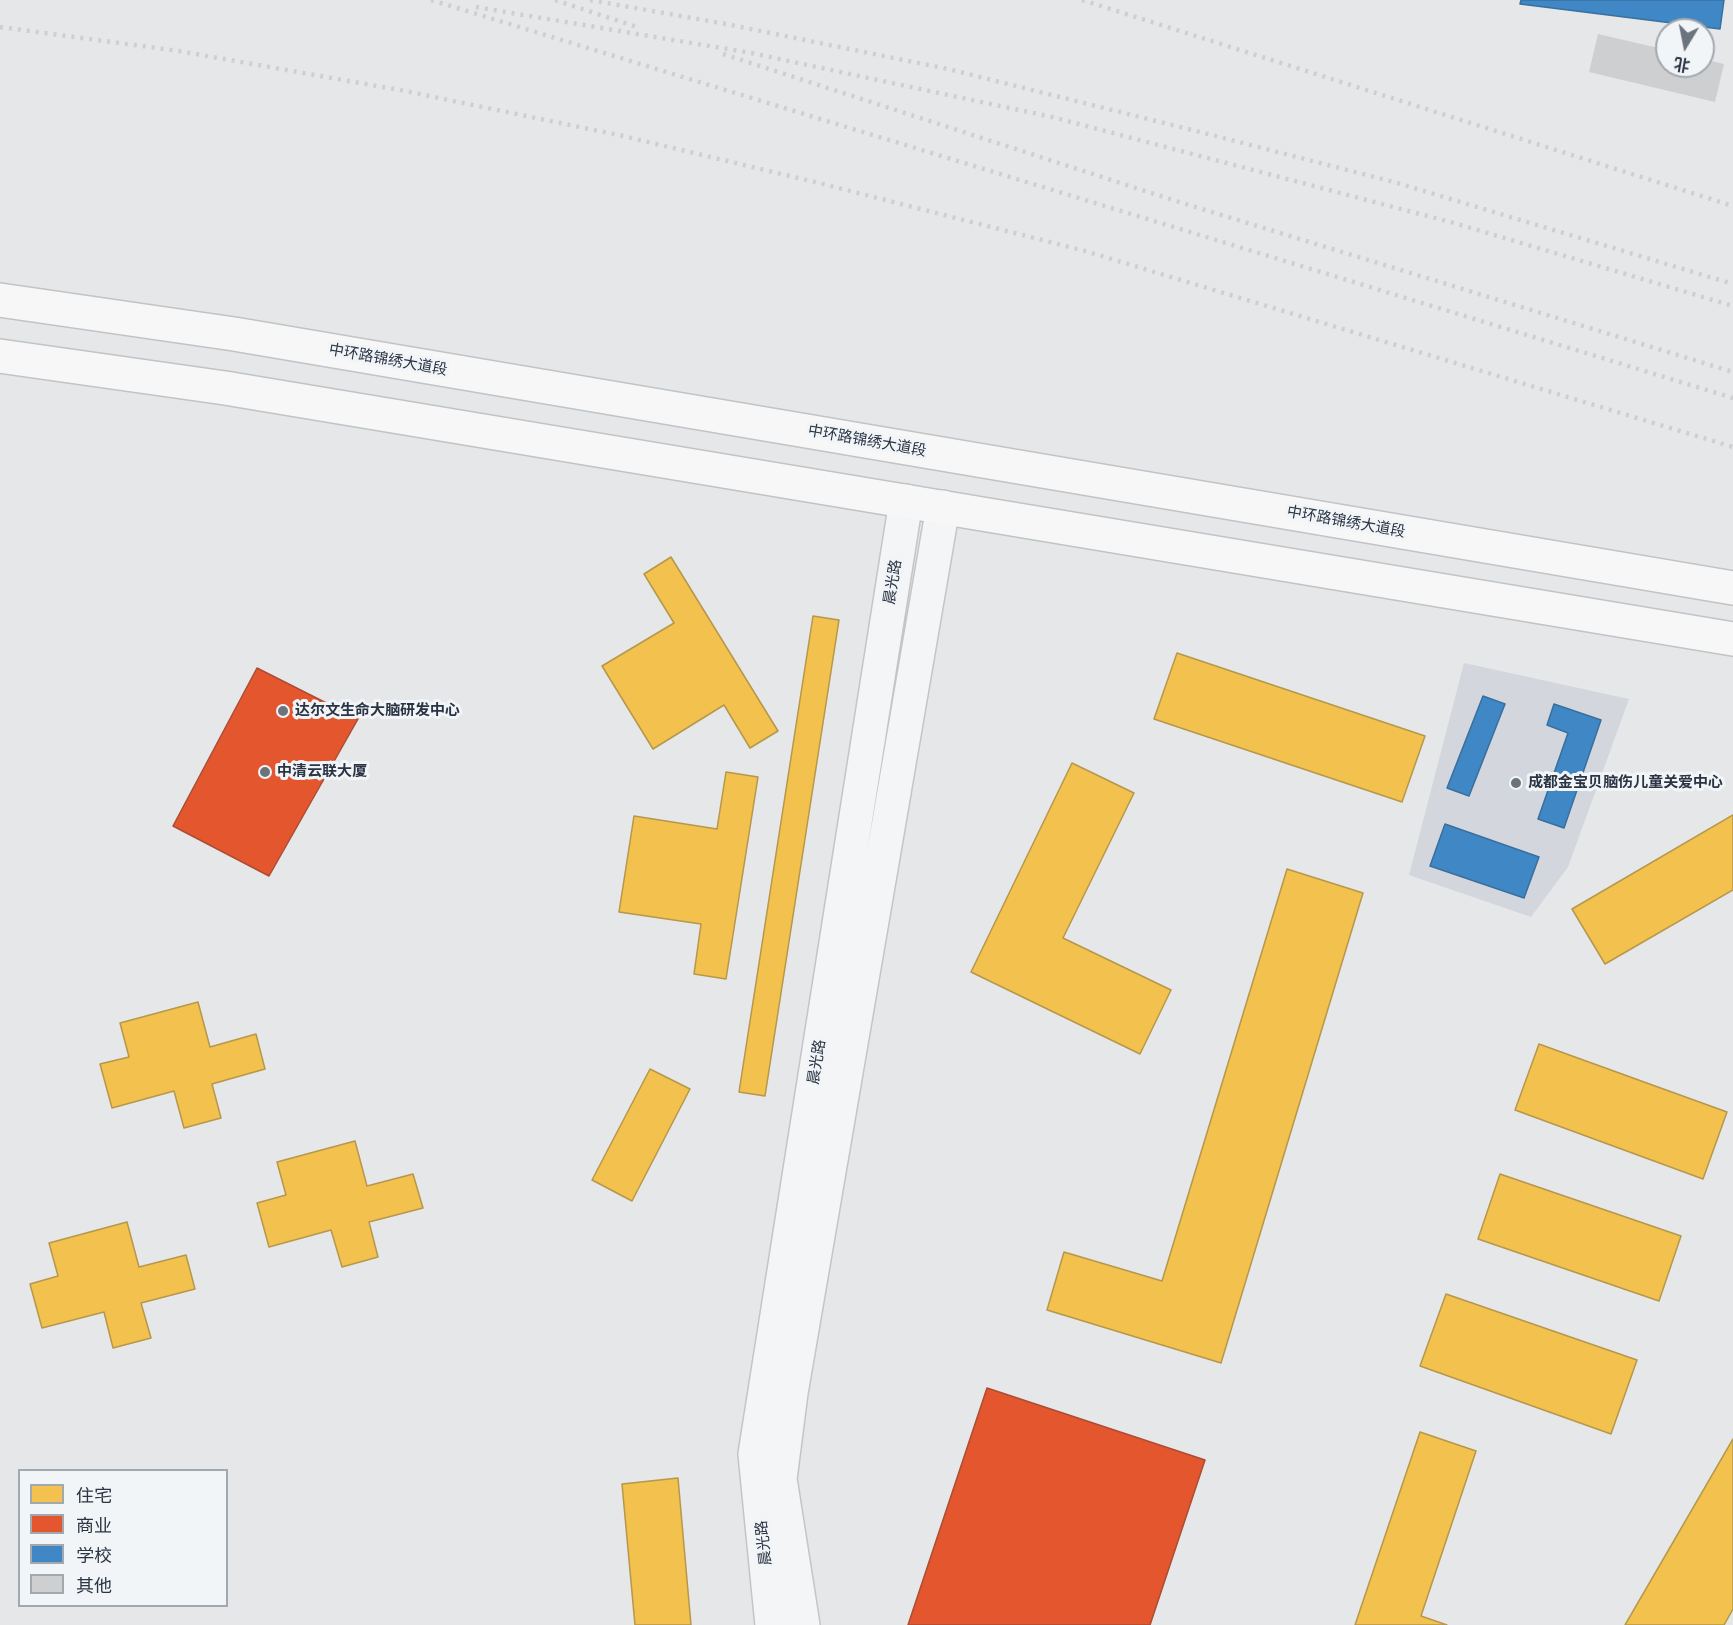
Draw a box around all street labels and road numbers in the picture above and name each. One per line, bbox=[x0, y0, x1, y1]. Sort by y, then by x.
street label: 中环路锦绣大道段 bbox=[327, 341, 449, 379]
street label: 中环路锦绣大道段 bbox=[806, 422, 928, 460]
street label: 中环路锦绣大道段 bbox=[1285, 503, 1407, 541]
street label: 晨光路 bbox=[881, 558, 905, 606]
street label: 晨光路 bbox=[805, 1038, 829, 1086]
street label: 晨光路 bbox=[753, 1520, 775, 1566]

